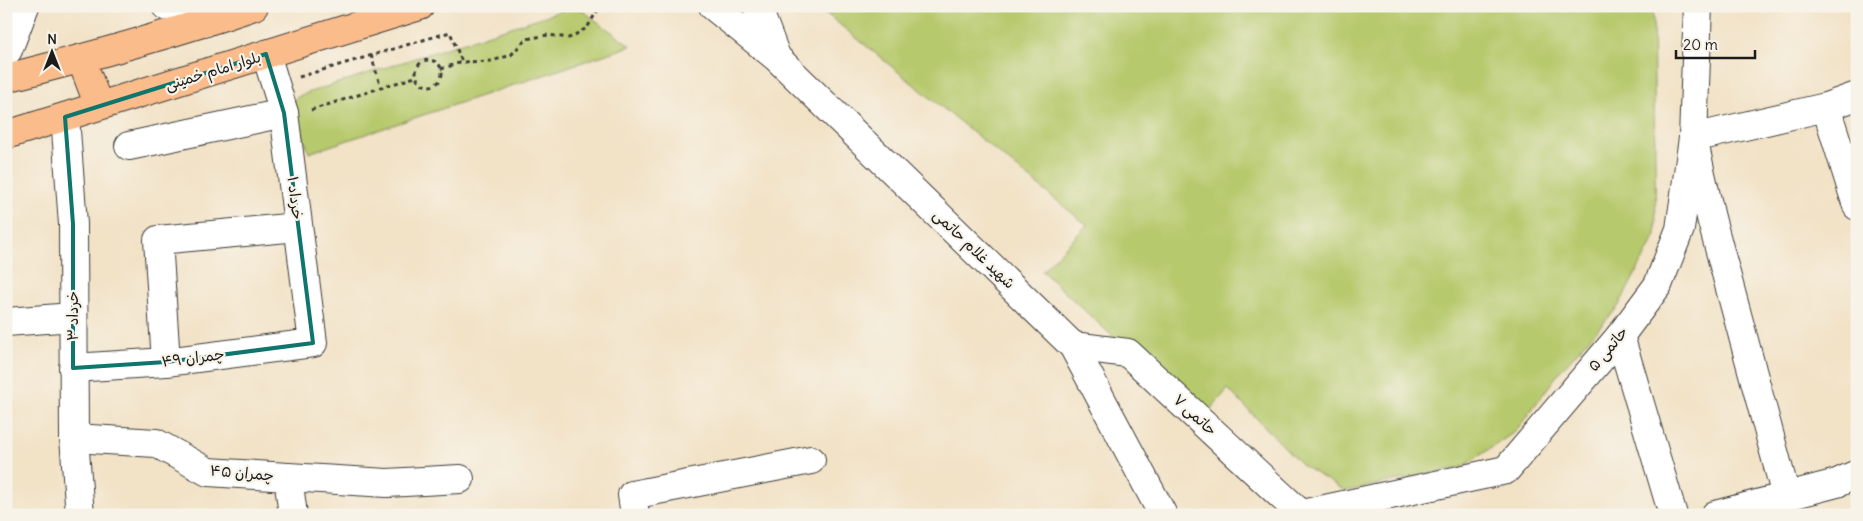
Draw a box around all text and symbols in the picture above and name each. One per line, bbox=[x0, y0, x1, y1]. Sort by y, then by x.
north arrow bbox=[28, 28, 78, 78]
scale bar bbox=[1676, 28, 1754, 60]
text: N bbox=[47, 30, 57, 48]
text: 20 m bbox=[1683, 35, 1718, 54]
street label: بلوار امام خمینی bbox=[163, 47, 264, 96]
street label: خرداد ۱ bbox=[283, 175, 308, 221]
street label: شهید غلام حاتمی bbox=[928, 205, 1019, 294]
street label: خرداد ۳ bbox=[63, 291, 82, 341]
street label: حاتمی ۵ bbox=[1583, 322, 1633, 376]
street label: چمران ۴۹ bbox=[160, 344, 226, 372]
street label: حاتمی ۷ bbox=[1169, 390, 1221, 440]
street label: چمران ۴۵ bbox=[209, 460, 275, 486]

